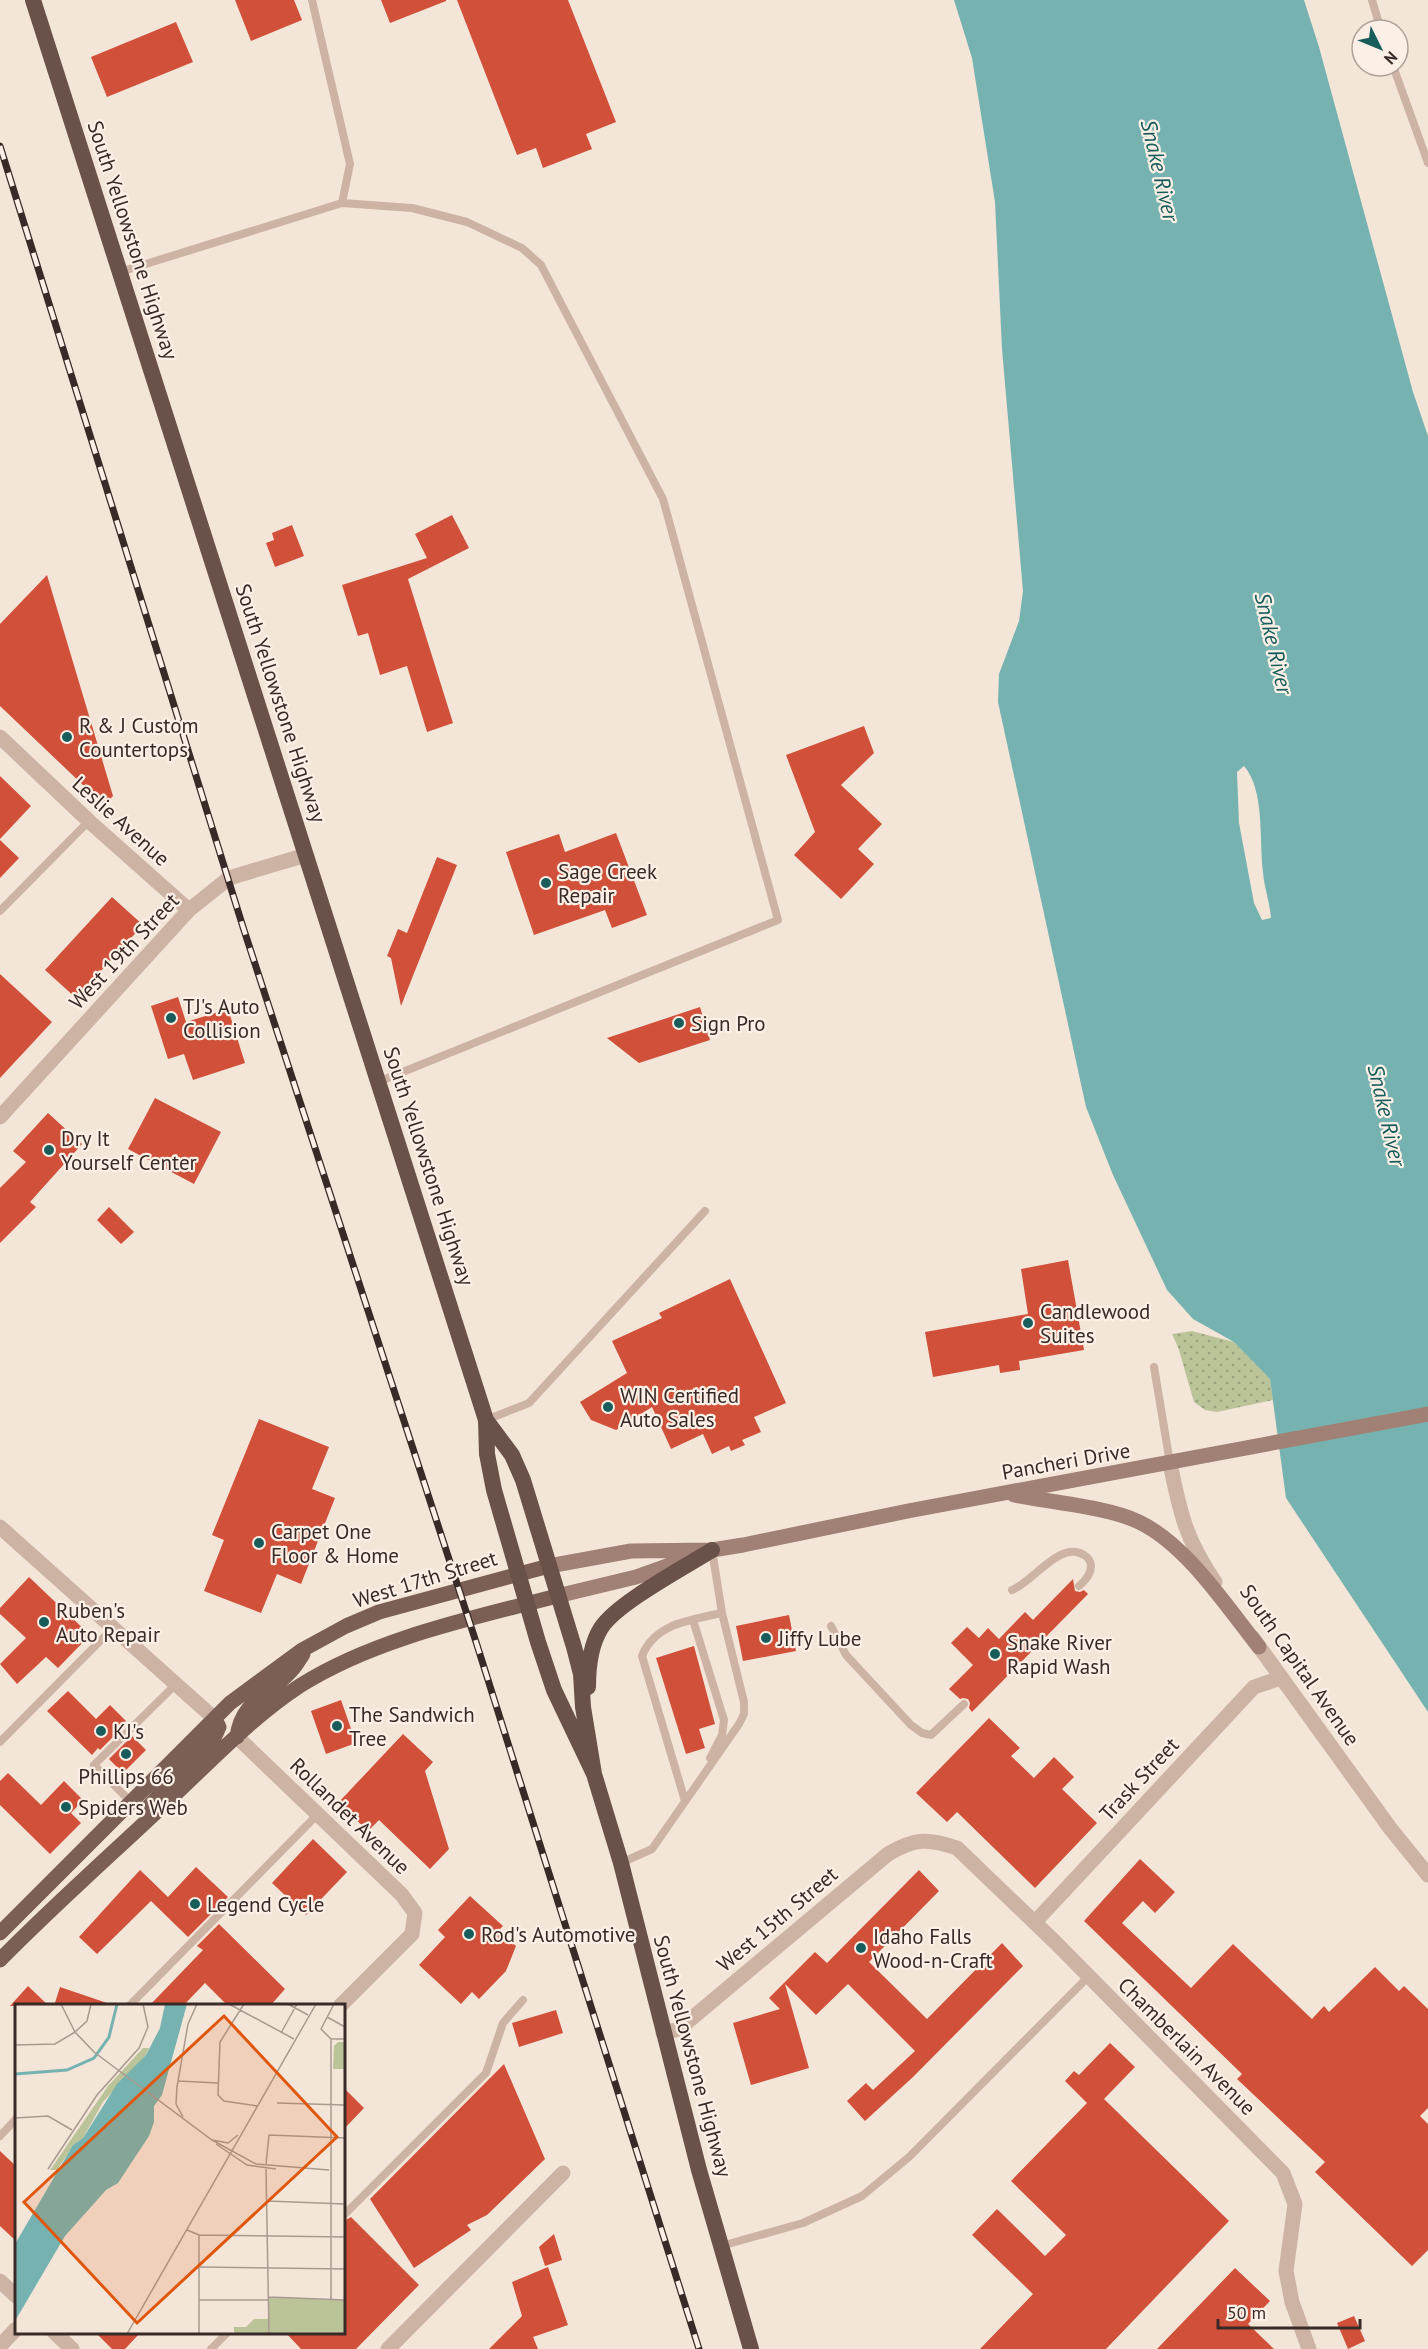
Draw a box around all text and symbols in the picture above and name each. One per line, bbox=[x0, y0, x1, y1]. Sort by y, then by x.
north arrow bbox=[1350, 18, 1410, 78]
text: N bbox=[1380, 48, 1402, 69]
water label: Snake River bbox=[1135, 116, 1186, 225]
street label: South Yellowstone Highway bbox=[82, 117, 184, 363]
street label: South Yellowstone Highway bbox=[230, 580, 332, 826]
water label: Snake River bbox=[1249, 589, 1300, 698]
place label: R & J Custom Countertops bbox=[79, 712, 199, 763]
marker: R & J Custom Countertops bbox=[60, 730, 74, 744]
street label: Leslie Avenue bbox=[67, 770, 175, 872]
place label: Sage Creek Repair bbox=[558, 858, 657, 909]
marker: Sage Creek Repair bbox=[539, 876, 553, 890]
street label: West 19th Street bbox=[63, 887, 185, 1015]
place label: TJ's Auto Collision bbox=[183, 993, 261, 1044]
place label: Sign Pro bbox=[691, 1010, 766, 1037]
marker: TJ's Auto Collision bbox=[164, 1011, 178, 1025]
marker: Sign Pro bbox=[672, 1016, 686, 1030]
street label: South Yellowstone Highway bbox=[378, 1043, 480, 1289]
water label: Snake River bbox=[1362, 1061, 1413, 1170]
place label: Dry It Yourself Center bbox=[61, 1125, 197, 1176]
marker: Dry It Yourself Center bbox=[42, 1143, 56, 1157]
place label: Candlewood Suites bbox=[1040, 1298, 1150, 1349]
marker: Candlewood Suites bbox=[1021, 1316, 1035, 1330]
place label: WIN Certified Auto Sales bbox=[620, 1382, 739, 1433]
marker: WIN Certified Auto Sales bbox=[601, 1400, 615, 1414]
street label: Pancheri Drive bbox=[1000, 1436, 1132, 1486]
place label: Carpet One Floor & Home bbox=[271, 1518, 399, 1569]
marker: Carpet One Floor & Home bbox=[252, 1536, 266, 1550]
street label: West 17th Street bbox=[350, 1544, 500, 1614]
street label: South Capital Avenue bbox=[1234, 1579, 1366, 1751]
place label: Ruben's Auto Repair bbox=[56, 1597, 160, 1648]
marker: Ruben's Auto Repair bbox=[37, 1615, 51, 1629]
place label: Jiffy Lube bbox=[777, 1625, 862, 1652]
place label: Snake River Rapid Wash bbox=[1007, 1629, 1112, 1680]
marker: Jiffy Lube bbox=[759, 1631, 773, 1645]
marker: Snake River Rapid Wash bbox=[988, 1647, 1002, 1661]
place label: The Sandwich Tree bbox=[349, 1701, 475, 1752]
place label: KJ's bbox=[113, 1718, 144, 1745]
marker: The Sandwich Tree bbox=[330, 1719, 344, 1733]
marker: KJ's bbox=[94, 1724, 108, 1738]
street label: Trask Street bbox=[1093, 1732, 1185, 1826]
marker: Phillips 66 bbox=[119, 1747, 133, 1761]
street label: Rollandet Avenue bbox=[284, 1752, 416, 1880]
place label: Phillips 66 bbox=[78, 1763, 174, 1790]
place label: Spiders Web bbox=[78, 1794, 188, 1821]
marker: Spiders Web bbox=[59, 1800, 73, 1814]
street label: West 15th Street bbox=[711, 1861, 843, 1977]
place label: Legend Cycle bbox=[207, 1891, 324, 1918]
marker: Legend Cycle bbox=[188, 1897, 202, 1911]
place label: Rod's Automotive bbox=[481, 1921, 635, 1948]
place label: Idaho Falls Wood-n-Craft bbox=[873, 1923, 993, 1974]
marker: Rod's Automotive bbox=[462, 1927, 476, 1941]
street label: South Yellowstone Highway bbox=[648, 1932, 738, 2180]
marker: Idaho Falls Wood-n-Craft bbox=[854, 1941, 868, 1955]
street label: Chamberlain Avenue bbox=[1112, 1971, 1262, 2121]
inset map bbox=[15, 2004, 345, 2334]
scale bar bbox=[1218, 2292, 1360, 2330]
text: 50 m bbox=[1227, 2301, 1266, 2324]

